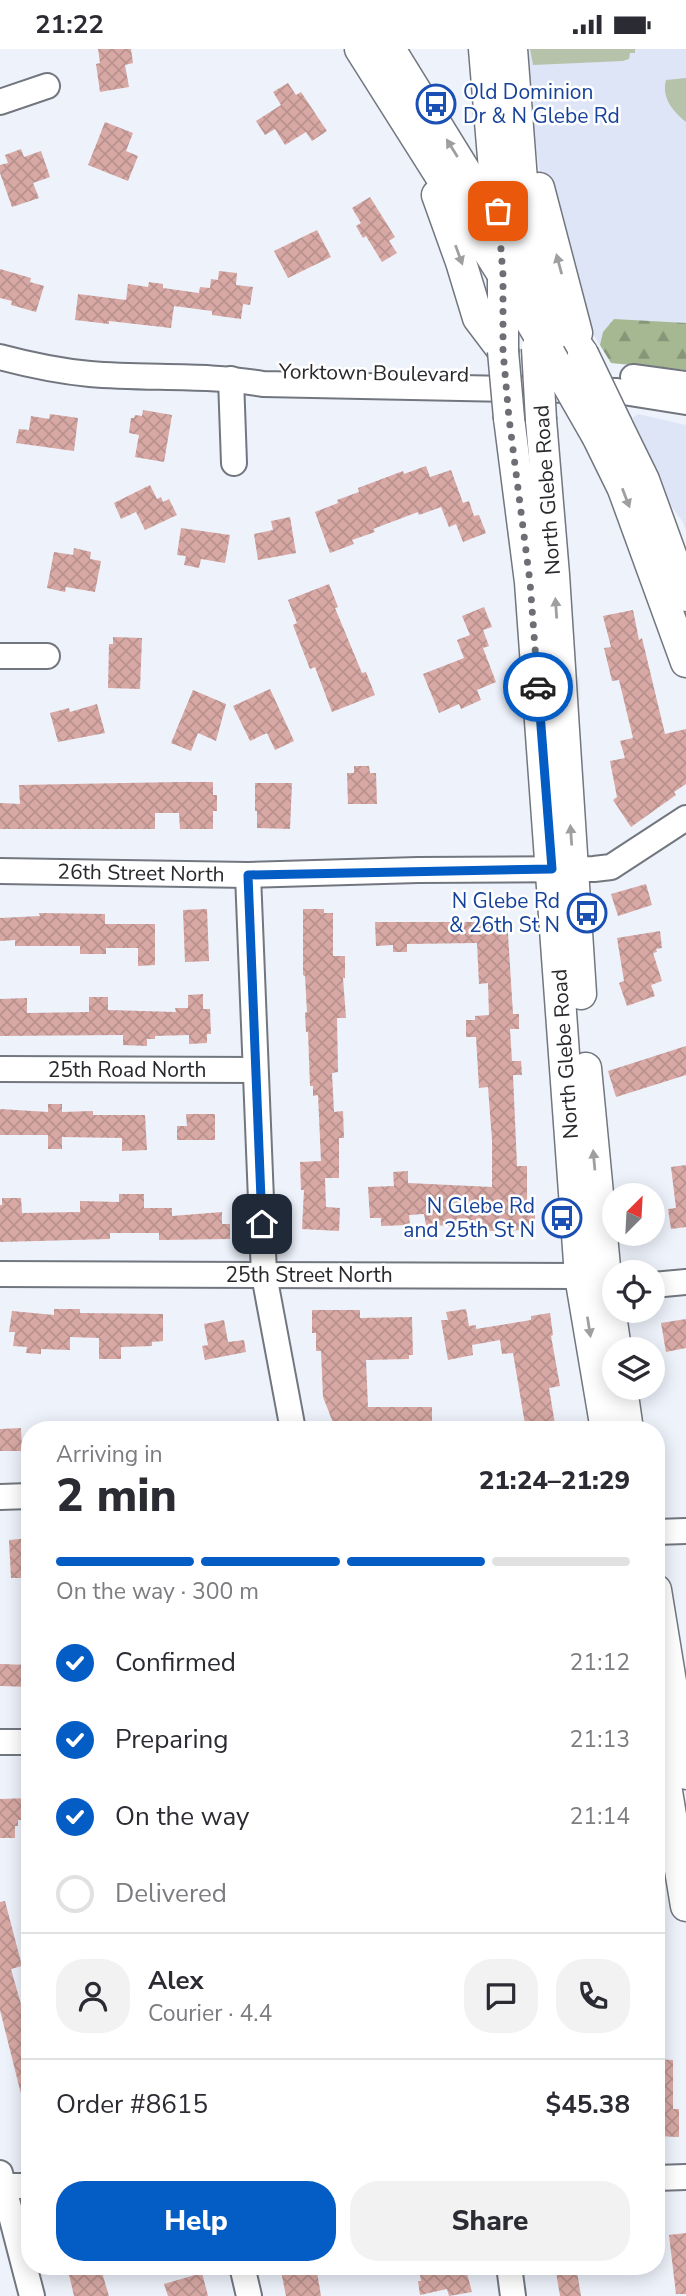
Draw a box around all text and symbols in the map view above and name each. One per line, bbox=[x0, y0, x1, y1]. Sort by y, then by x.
text: 21:22 bbox=[35, 7, 104, 42]
place label: Old Dominion Dr & N Glebe Rd bbox=[463, 78, 620, 130]
bus stop icon: Old Dominion Dr & N Glebe Rd bbox=[415, 83, 457, 125]
one-way arrow bbox=[445, 139, 458, 158]
pin bbox=[468, 181, 528, 241]
icon: bag bbox=[479, 192, 517, 230]
one-way arrow bbox=[453, 245, 464, 266]
one-way arrow bbox=[553, 253, 564, 275]
street label: Yorktown Boulevard bbox=[278, 357, 469, 389]
street label: North Glebe Road bbox=[527, 404, 567, 576]
one-way arrow bbox=[620, 487, 631, 508]
one-way arrow bbox=[550, 597, 561, 619]
courier bbox=[503, 652, 573, 722]
icon: car bbox=[519, 668, 557, 706]
one-way arrow bbox=[565, 824, 576, 846]
street label: 26th Street North bbox=[57, 858, 225, 888]
place label: N Glebe Rd & 26th St N bbox=[449, 887, 560, 939]
bus stop icon: N Glebe Rd & 26th St N bbox=[566, 892, 608, 934]
street label: North Glebe Road bbox=[545, 968, 585, 1140]
street label: 25th Road North bbox=[48, 1056, 206, 1084]
one-way arrow bbox=[589, 1149, 600, 1171]
north arrow bbox=[602, 1183, 665, 1246]
map controls bbox=[602, 1183, 665, 1400]
place label: N Glebe Rd and 25th St N bbox=[403, 1192, 535, 1244]
pin bbox=[232, 1194, 292, 1254]
bus stop icon: N Glebe Rd and 25th St N bbox=[541, 1197, 583, 1239]
icon: home bbox=[243, 1205, 281, 1243]
button: locate bbox=[602, 1260, 665, 1323]
street label: 25th Street North bbox=[225, 1261, 393, 1289]
one-way arrow bbox=[584, 1316, 595, 1338]
button: layers bbox=[602, 1337, 665, 1400]
text: Arriving in bbox=[56, 1439, 163, 1470]
text: 21:24–21:29 bbox=[479, 1463, 630, 1498]
text: 2 min bbox=[56, 1464, 177, 1527]
text: On the way · 300 m bbox=[56, 1576, 259, 1607]
icon: check bbox=[56, 1644, 94, 1682]
text: Confirmed bbox=[115, 1645, 236, 1680]
text: 21:12 bbox=[570, 1647, 630, 1678]
icon: check bbox=[56, 1721, 94, 1759]
text: Preparing bbox=[115, 1722, 228, 1757]
text: 21:13 bbox=[570, 1724, 630, 1755]
icon: check bbox=[56, 1798, 94, 1836]
text: On the way bbox=[115, 1799, 249, 1834]
text: 21:14 bbox=[570, 1801, 630, 1832]
text: Delivered bbox=[115, 1876, 227, 1911]
button: person bbox=[56, 1959, 130, 2033]
button: chat bbox=[464, 1959, 538, 2033]
button: phone bbox=[556, 1959, 630, 2033]
text: Alex bbox=[148, 1963, 204, 1998]
text: Courier · 4.4 bbox=[148, 1998, 272, 2029]
text: Order #8615 bbox=[56, 2087, 208, 2122]
text: $45.38 bbox=[546, 2087, 630, 2122]
button: Help bbox=[56, 2181, 336, 2261]
button: Share bbox=[350, 2181, 630, 2261]

